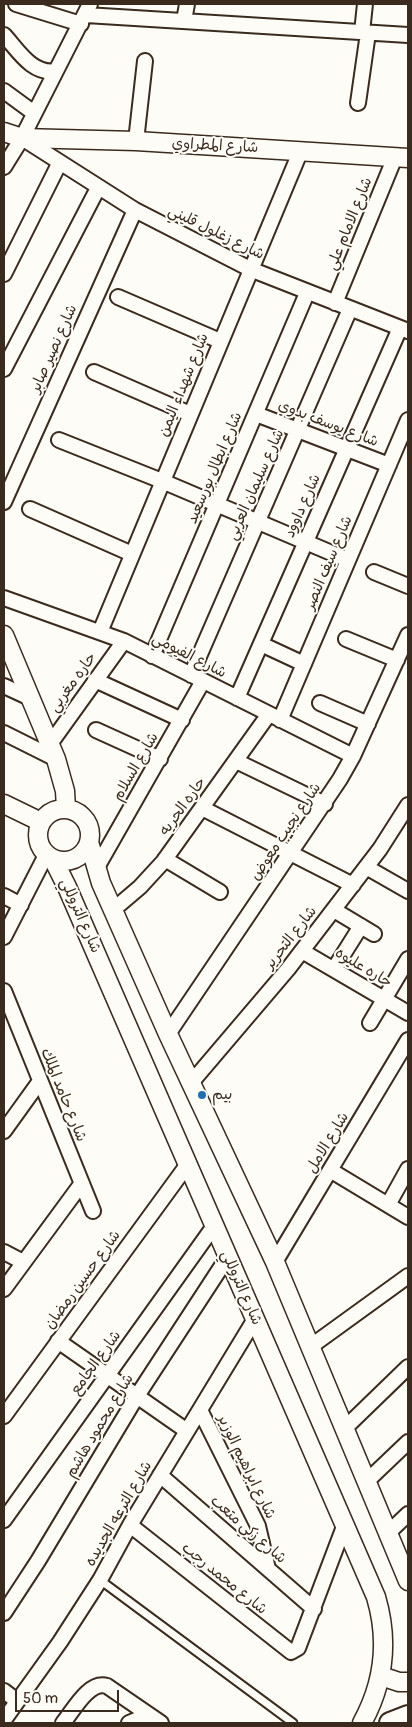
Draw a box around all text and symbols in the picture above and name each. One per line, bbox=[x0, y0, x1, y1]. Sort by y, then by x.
street label: شارع المطراوي bbox=[171, 135, 259, 157]
street label: شارع الامام علي bbox=[323, 175, 377, 273]
street label: شارع زغلول قليني bbox=[165, 202, 267, 264]
street label: شارع نصير صابر bbox=[26, 302, 82, 396]
street label: شارع شهداء اليمن bbox=[155, 331, 213, 439]
street label: شارع يوسف بدوي bbox=[275, 397, 381, 451]
street label: شارع ابطال بورسعيد bbox=[183, 410, 247, 526]
street label: شارع سليمان العربي bbox=[224, 427, 288, 543]
street label: شارع داوود bbox=[281, 471, 325, 541]
street label: شارع سيف النصر bbox=[301, 513, 357, 613]
street label: شارع الفيومي bbox=[149, 630, 229, 682]
street label: حاره مغربي bbox=[46, 650, 100, 716]
street label: شارع السلام bbox=[109, 730, 163, 804]
street label: حاره الحريه bbox=[156, 775, 210, 839]
street label: شارع نجيب معوض bbox=[247, 780, 325, 884]
street label: شارع التروللي bbox=[56, 876, 104, 956]
street label: شارع التحرير bbox=[261, 903, 321, 973]
street label: حاره عليوه bbox=[332, 944, 394, 992]
street label: شارع حامد الملك bbox=[36, 1046, 90, 1144]
place label: بيم bbox=[212, 1086, 232, 1104]
marker: بيم bbox=[196, 1089, 208, 1101]
street label: شارع الامل bbox=[303, 1109, 353, 1177]
street label: شارع حسين رمضان bbox=[41, 1227, 125, 1333]
street label: شارع التروللي bbox=[217, 1248, 265, 1328]
street label: شارع الجامع bbox=[67, 1327, 125, 1399]
street label: شارع محمود هاشم bbox=[62, 1371, 138, 1481]
street label: شارع ابراهيم الوزير bbox=[213, 1412, 279, 1522]
street label: شارع الترعه الجديده bbox=[82, 1458, 156, 1570]
street label: شارع زكي متعب bbox=[206, 1492, 290, 1568]
street label: شارع محمد رجب bbox=[178, 1539, 270, 1619]
scale bar bbox=[18, 1680, 121, 1712]
text: 50 m bbox=[23, 1689, 58, 1708]

